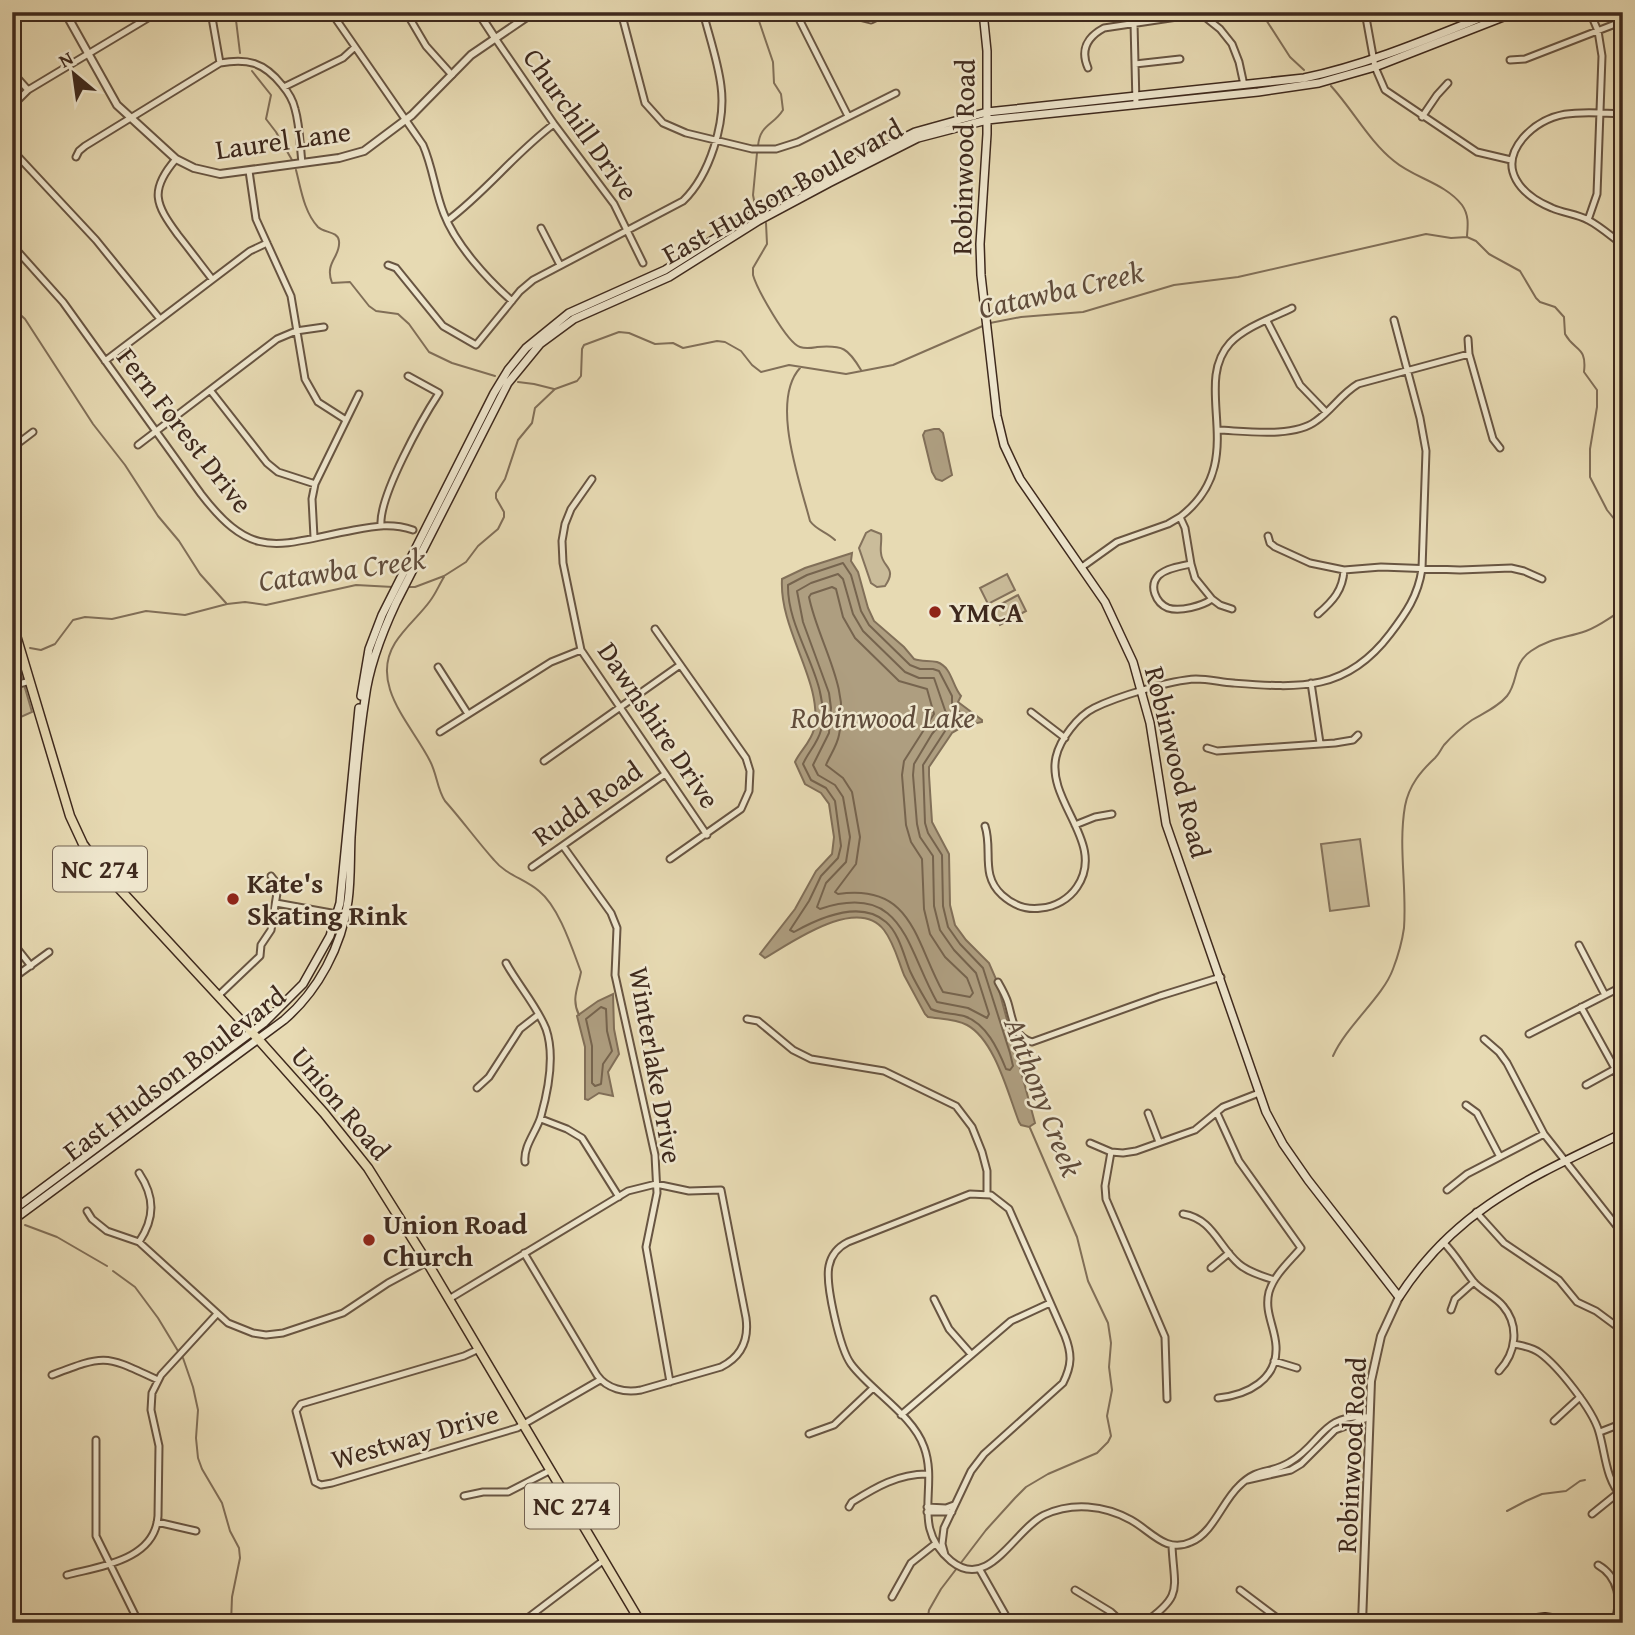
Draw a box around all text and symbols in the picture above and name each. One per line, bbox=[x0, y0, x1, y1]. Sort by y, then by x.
north arrow bbox=[38, 38, 108, 108]
street label: Churchill Drive bbox=[514, 39, 649, 208]
text: N bbox=[53, 44, 78, 74]
street label: Robinwood Road bbox=[940, 58, 985, 255]
street label: East Hudson Boulevard bbox=[654, 107, 910, 274]
street label: Laurel Lane bbox=[213, 110, 353, 169]
water label: Catawba Creek bbox=[974, 249, 1148, 329]
street label: Fern Forest Drive bbox=[108, 338, 263, 521]
water label: Catawba Creek bbox=[256, 535, 428, 602]
place label: YMCA bbox=[949, 591, 1023, 632]
marker: YMCA bbox=[927, 604, 943, 620]
street label: Dawnshire Drive bbox=[588, 633, 730, 816]
street label: Robinwood Road bbox=[1135, 662, 1222, 862]
water label: Robinwood Lake bbox=[790, 695, 975, 739]
street label: Rudd Road bbox=[523, 750, 650, 855]
road number: NC 274 bbox=[53, 846, 147, 891]
place label: Kate's Skating Rink bbox=[247, 862, 408, 935]
marker: Kate's Skating Rink bbox=[225, 891, 241, 907]
street label: Winterlake Drive bbox=[619, 963, 694, 1166]
street label: East Hudson Boulevard bbox=[54, 975, 294, 1170]
water label: Anthony Creek bbox=[993, 1010, 1095, 1183]
street label: Union Road bbox=[282, 1037, 401, 1168]
place label: Union Road Church bbox=[383, 1203, 528, 1276]
marker: Union Road Church bbox=[361, 1232, 377, 1248]
street label: Robinwood Road bbox=[1325, 1356, 1376, 1554]
street label: Westway Drive bbox=[326, 1392, 503, 1479]
road number: NC 274 bbox=[525, 1484, 619, 1528]

